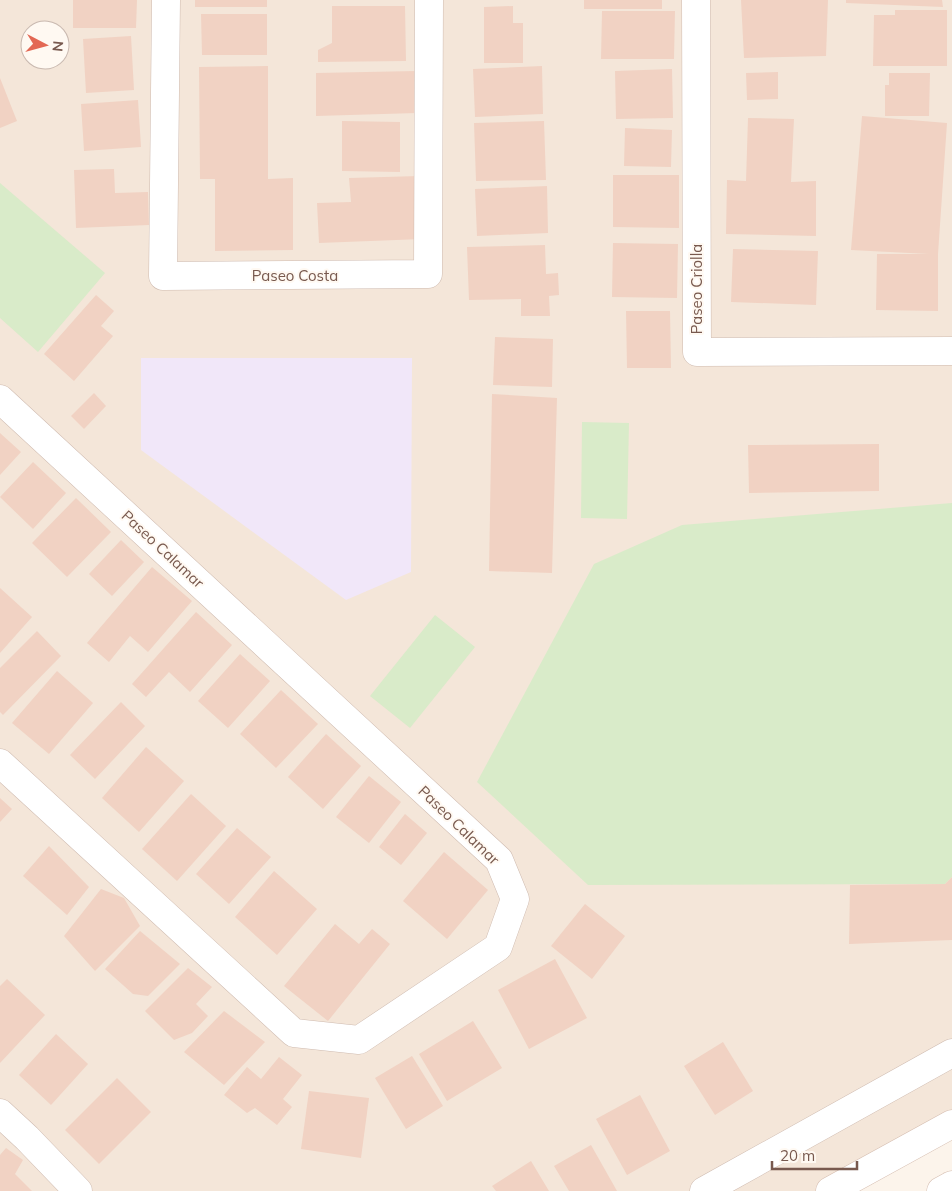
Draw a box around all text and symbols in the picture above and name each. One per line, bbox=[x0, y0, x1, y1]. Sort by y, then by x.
north arrow bbox=[20, 20, 70, 70]
text: N bbox=[48, 40, 67, 53]
street label: Paseo Criolla bbox=[687, 244, 706, 334]
street label: Paseo Costa bbox=[252, 266, 338, 285]
street label: Paseo Calamar bbox=[118, 506, 209, 592]
street label: Paseo Calamar bbox=[414, 781, 504, 869]
scale bar bbox=[772, 1138, 857, 1170]
text: 20 m bbox=[780, 1146, 815, 1165]

